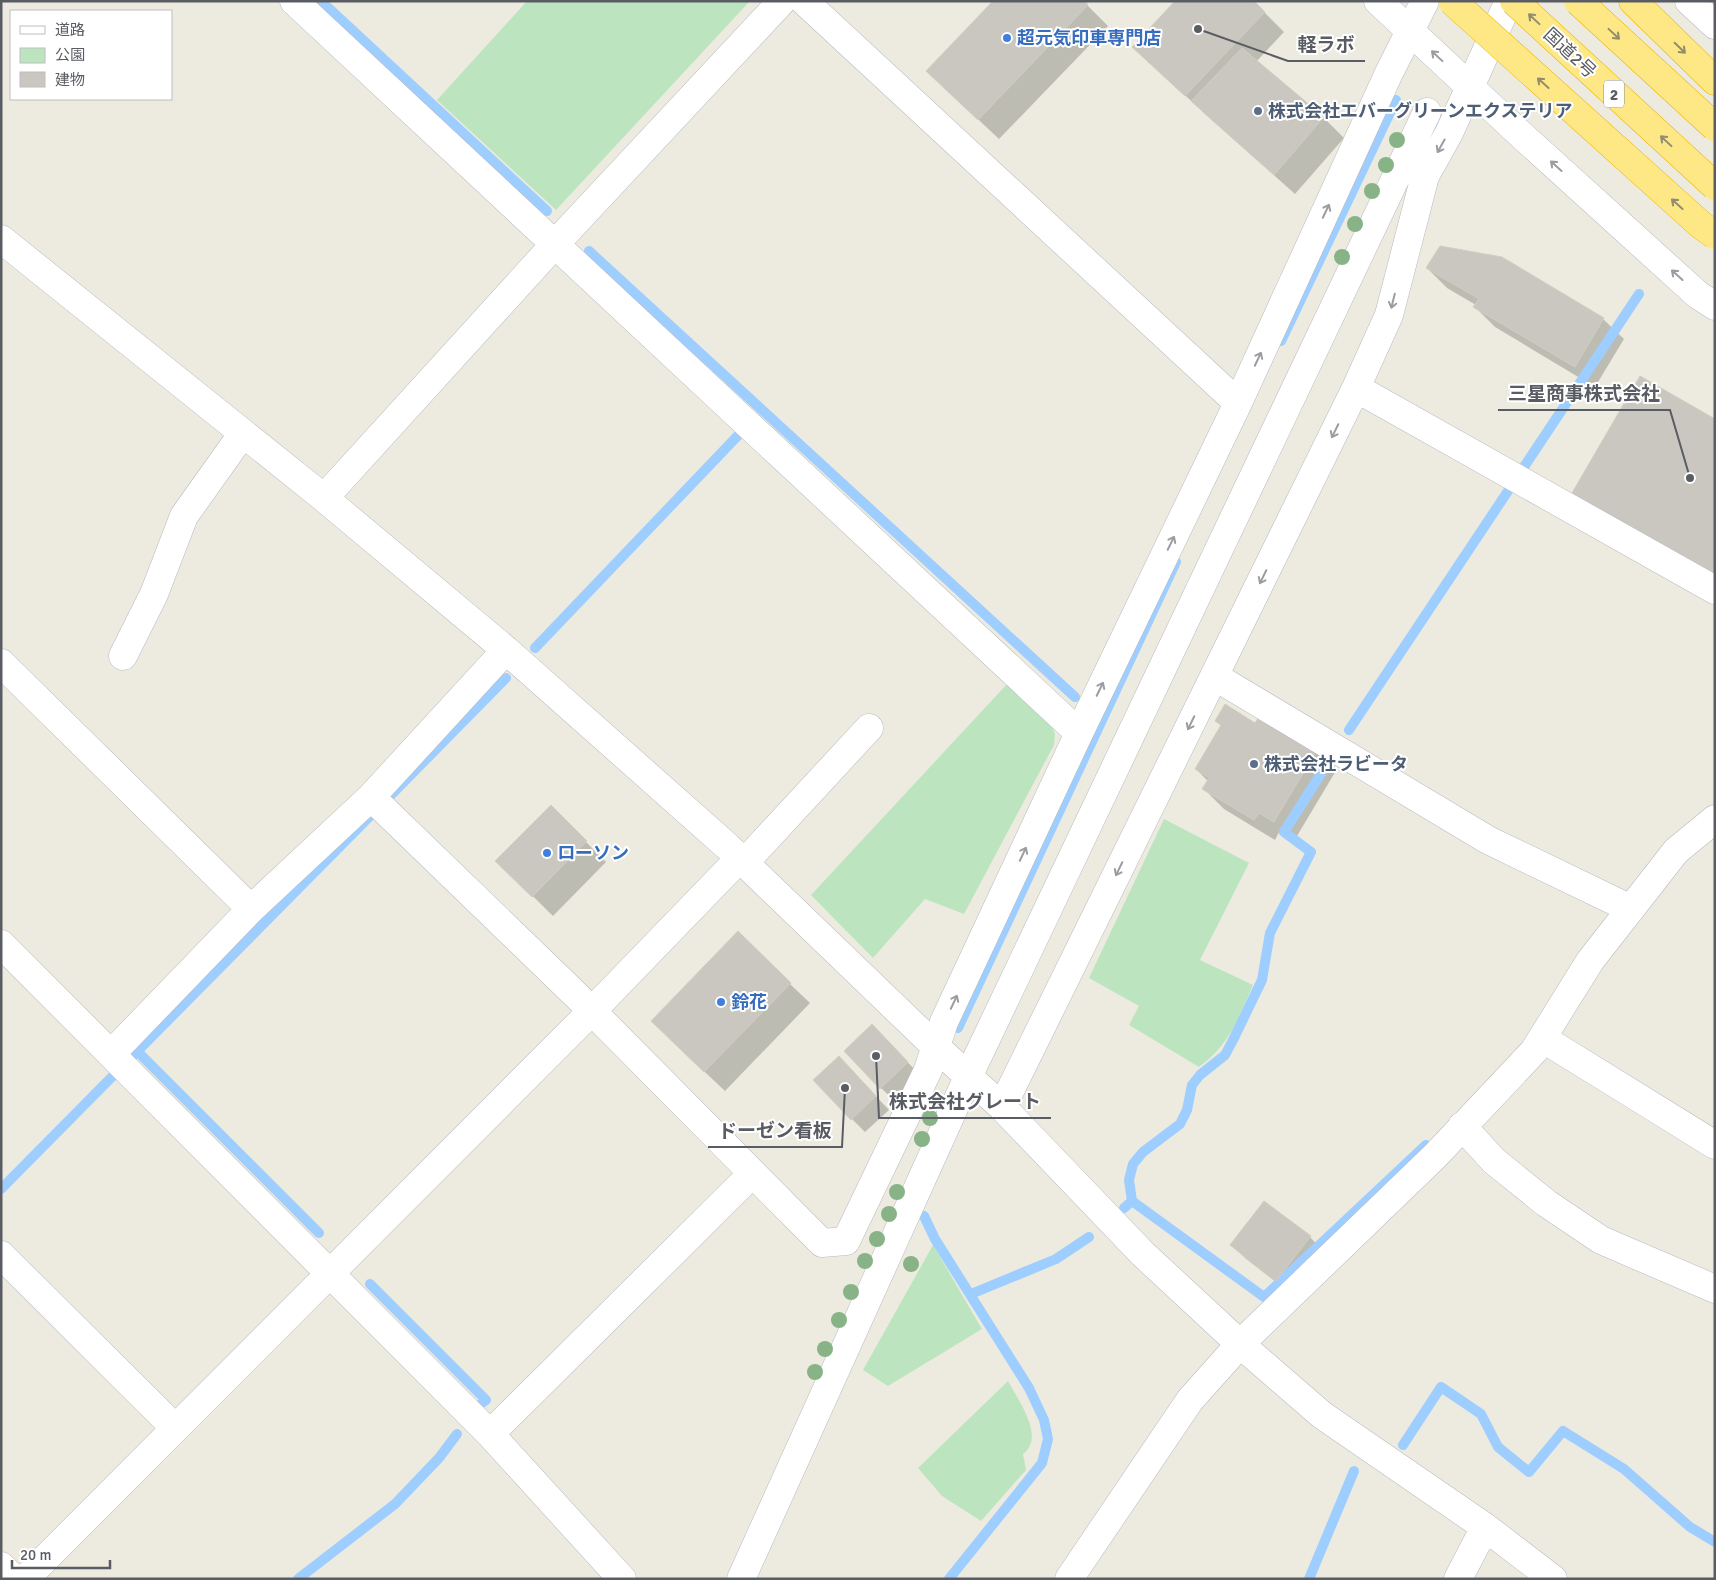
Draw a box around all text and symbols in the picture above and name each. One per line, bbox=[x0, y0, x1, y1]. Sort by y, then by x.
legend bbox=[10, 10, 172, 100]
one-way arrow bbox=[1527, 13, 1540, 25]
text: 道路 bbox=[55, 21, 85, 39]
street label: 国道2号 bbox=[1539, 23, 1601, 83]
place label: 超元気印車専門店 bbox=[1017, 27, 1161, 49]
callout: 軽ラボ bbox=[1288, 27, 1365, 61]
one-way arrow bbox=[1608, 28, 1620, 40]
marker: 超元気印車専門店 bbox=[1001, 32, 1013, 44]
text: 軽ラボ bbox=[1297, 33, 1355, 57]
one-way arrow bbox=[1674, 42, 1687, 54]
text: 公園 bbox=[55, 46, 85, 64]
one-way arrow bbox=[1431, 50, 1443, 62]
text: 建物 bbox=[55, 71, 85, 89]
one-way arrow bbox=[1537, 77, 1550, 89]
road number: 2 bbox=[1604, 80, 1624, 108]
place label: 株式会社エバーグリーンエクステリア bbox=[1268, 100, 1573, 122]
marker: 株式会社エバーグリーンエクステリア bbox=[1252, 105, 1264, 117]
one-way arrow bbox=[1660, 135, 1672, 147]
one-way arrow bbox=[1436, 139, 1446, 153]
one-way arrow bbox=[1550, 161, 1563, 172]
one-way arrow bbox=[1671, 198, 1684, 210]
one-way arrow bbox=[1322, 204, 1331, 219]
one-way arrow bbox=[1670, 270, 1683, 281]
one-way arrow bbox=[1388, 292, 1397, 308]
one-way arrow bbox=[1254, 352, 1264, 367]
callout: 三星商事株式会社 bbox=[1498, 376, 1670, 410]
text: 三星商事株式会社 bbox=[1508, 382, 1660, 406]
one-way arrow bbox=[1330, 424, 1340, 439]
one-way arrow bbox=[1166, 535, 1176, 550]
one-way arrow bbox=[1258, 569, 1267, 584]
one-way arrow bbox=[1096, 682, 1105, 697]
one-way arrow bbox=[1186, 715, 1195, 730]
place label: 株式会社ラビータ bbox=[1264, 753, 1408, 775]
marker: 株式会社ラビータ bbox=[1248, 758, 1260, 770]
place label: ローソン bbox=[557, 842, 629, 864]
marker: ローソン bbox=[541, 847, 553, 859]
one-way arrow bbox=[1018, 847, 1028, 862]
one-way arrow bbox=[1114, 861, 1124, 876]
place label: 鈴花 bbox=[731, 991, 767, 1013]
one-way arrow bbox=[950, 995, 959, 1010]
marker: 鈴花 bbox=[715, 996, 727, 1008]
callout: 株式会社グレート bbox=[879, 1084, 1051, 1118]
text: 株式会社グレート bbox=[889, 1090, 1041, 1114]
callout: ドーゼン看板 bbox=[708, 1113, 842, 1147]
text: ドーゼン看板 bbox=[718, 1119, 832, 1143]
scale bar bbox=[12, 1538, 110, 1570]
text: 20 m bbox=[20, 1546, 51, 1564]

